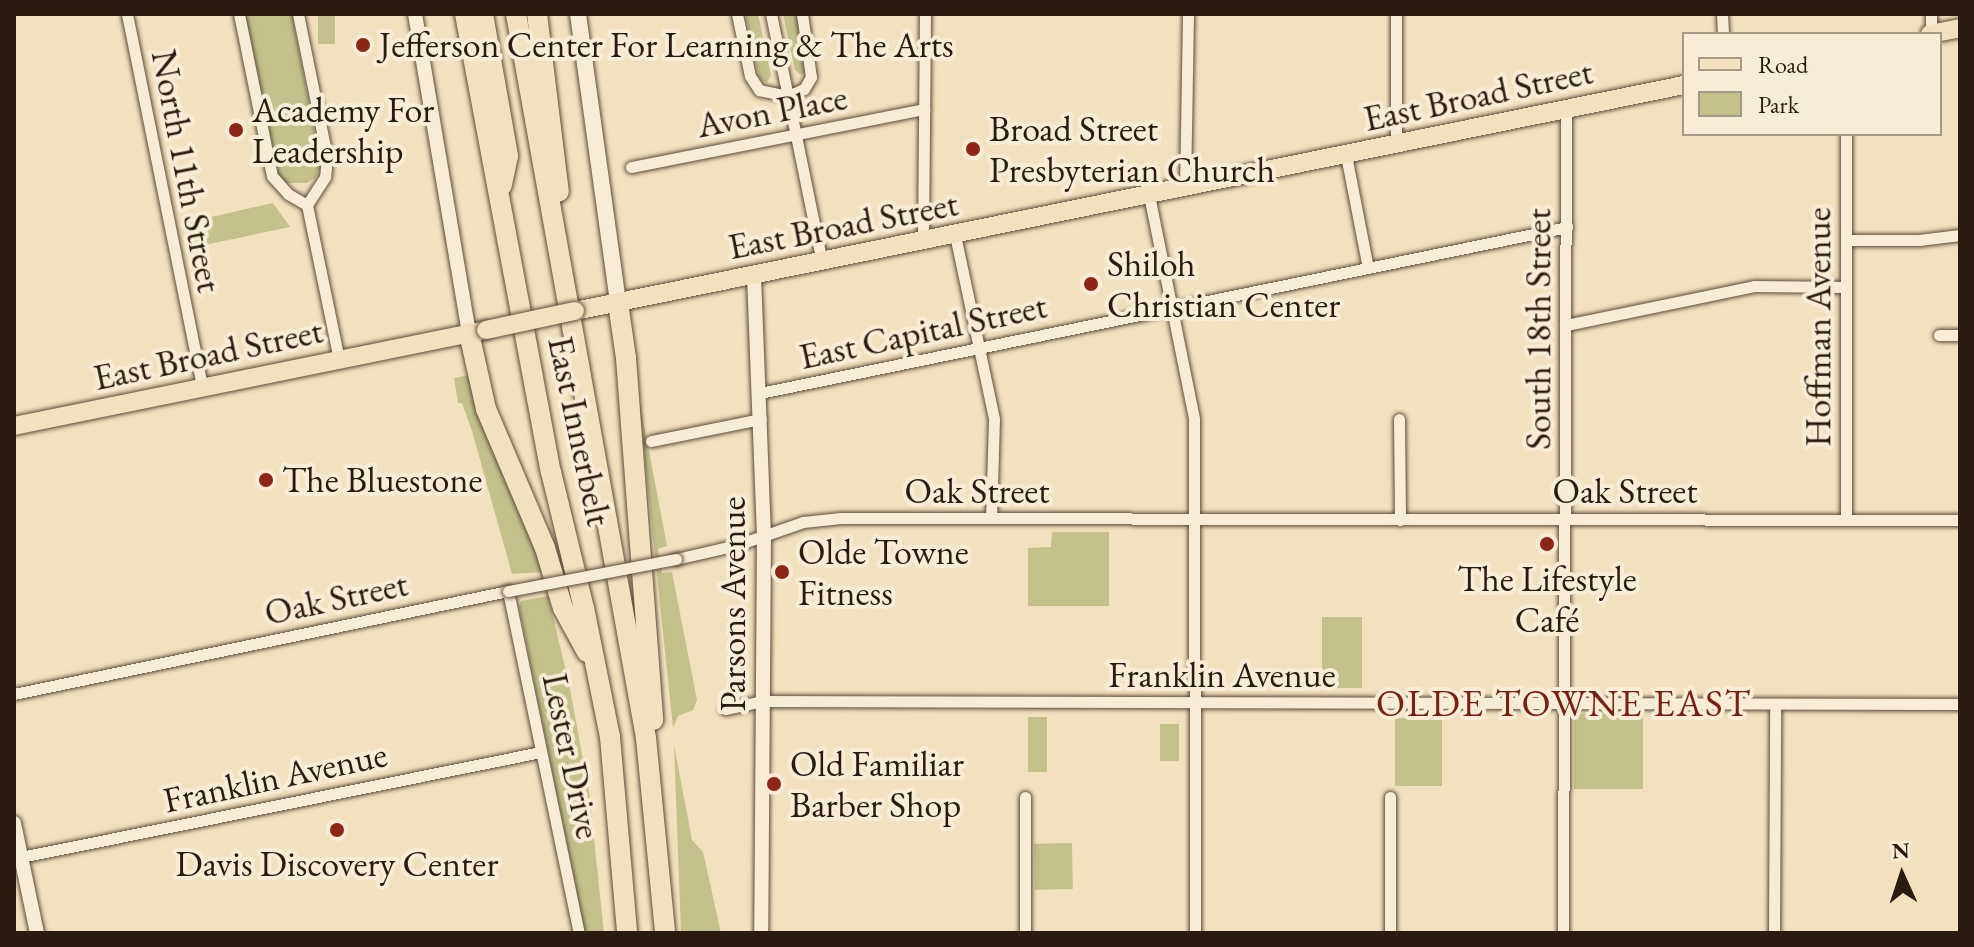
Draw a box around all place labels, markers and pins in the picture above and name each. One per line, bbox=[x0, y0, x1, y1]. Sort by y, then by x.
place label: Jefferson Center For Learning & The Arts bbox=[379, 23, 954, 67]
marker: Jefferson Center For Learning & The Arts bbox=[354, 36, 372, 54]
place label: Academy For Leadership bbox=[252, 87, 434, 172]
place label: Broad Street Presbyterian Church bbox=[989, 106, 1275, 191]
marker: Academy For Leadership bbox=[227, 121, 245, 139]
marker: Broad Street Presbyterian Church bbox=[964, 140, 982, 158]
place label: Shiloh Christian Center bbox=[1107, 241, 1340, 326]
marker: Shiloh Christian Center bbox=[1082, 275, 1100, 293]
place label: The Bluestone bbox=[282, 458, 482, 502]
marker: The Bluestone bbox=[257, 471, 275, 489]
place label: Olde Towne Fitness bbox=[798, 529, 969, 614]
marker: The Lifestyle Café bbox=[1538, 535, 1556, 553]
place label: The Lifestyle Café bbox=[1457, 556, 1637, 641]
marker: Olde Towne Fitness bbox=[773, 563, 791, 581]
place label: Old Familiar Barber Shop bbox=[790, 741, 964, 826]
marker: Old Familiar Barber Shop bbox=[765, 775, 783, 793]
marker: Davis Discovery Center bbox=[328, 821, 346, 839]
place label: Davis Discovery Center bbox=[176, 842, 498, 886]

